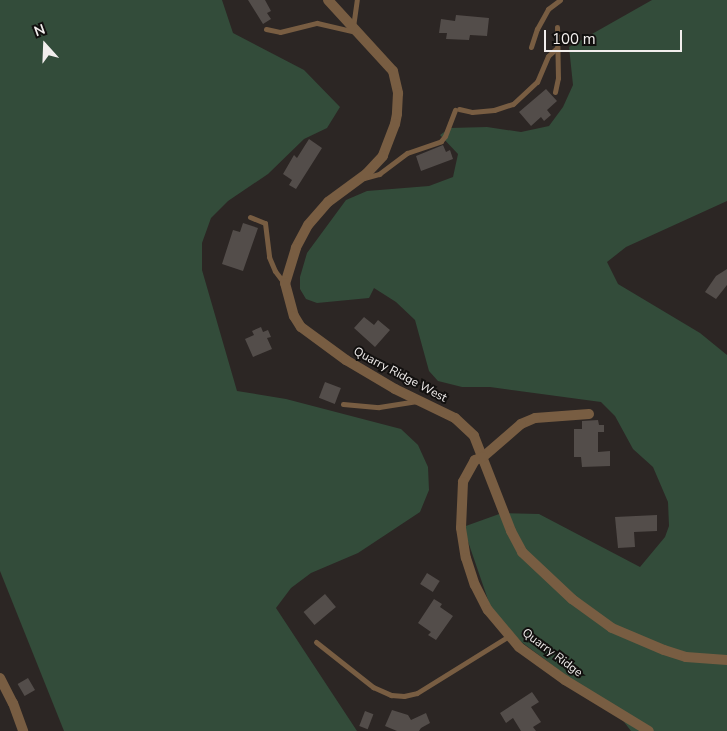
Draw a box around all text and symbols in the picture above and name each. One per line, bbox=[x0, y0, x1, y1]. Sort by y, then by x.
north arrow bbox=[20, 20, 70, 70]
text: N bbox=[32, 20, 48, 41]
scale bar bbox=[547, 20, 684, 52]
text: 100 m bbox=[552, 29, 596, 49]
street label: Quarry Ridge West bbox=[351, 344, 449, 406]
street label: Quarry Ridge bbox=[519, 626, 585, 680]

